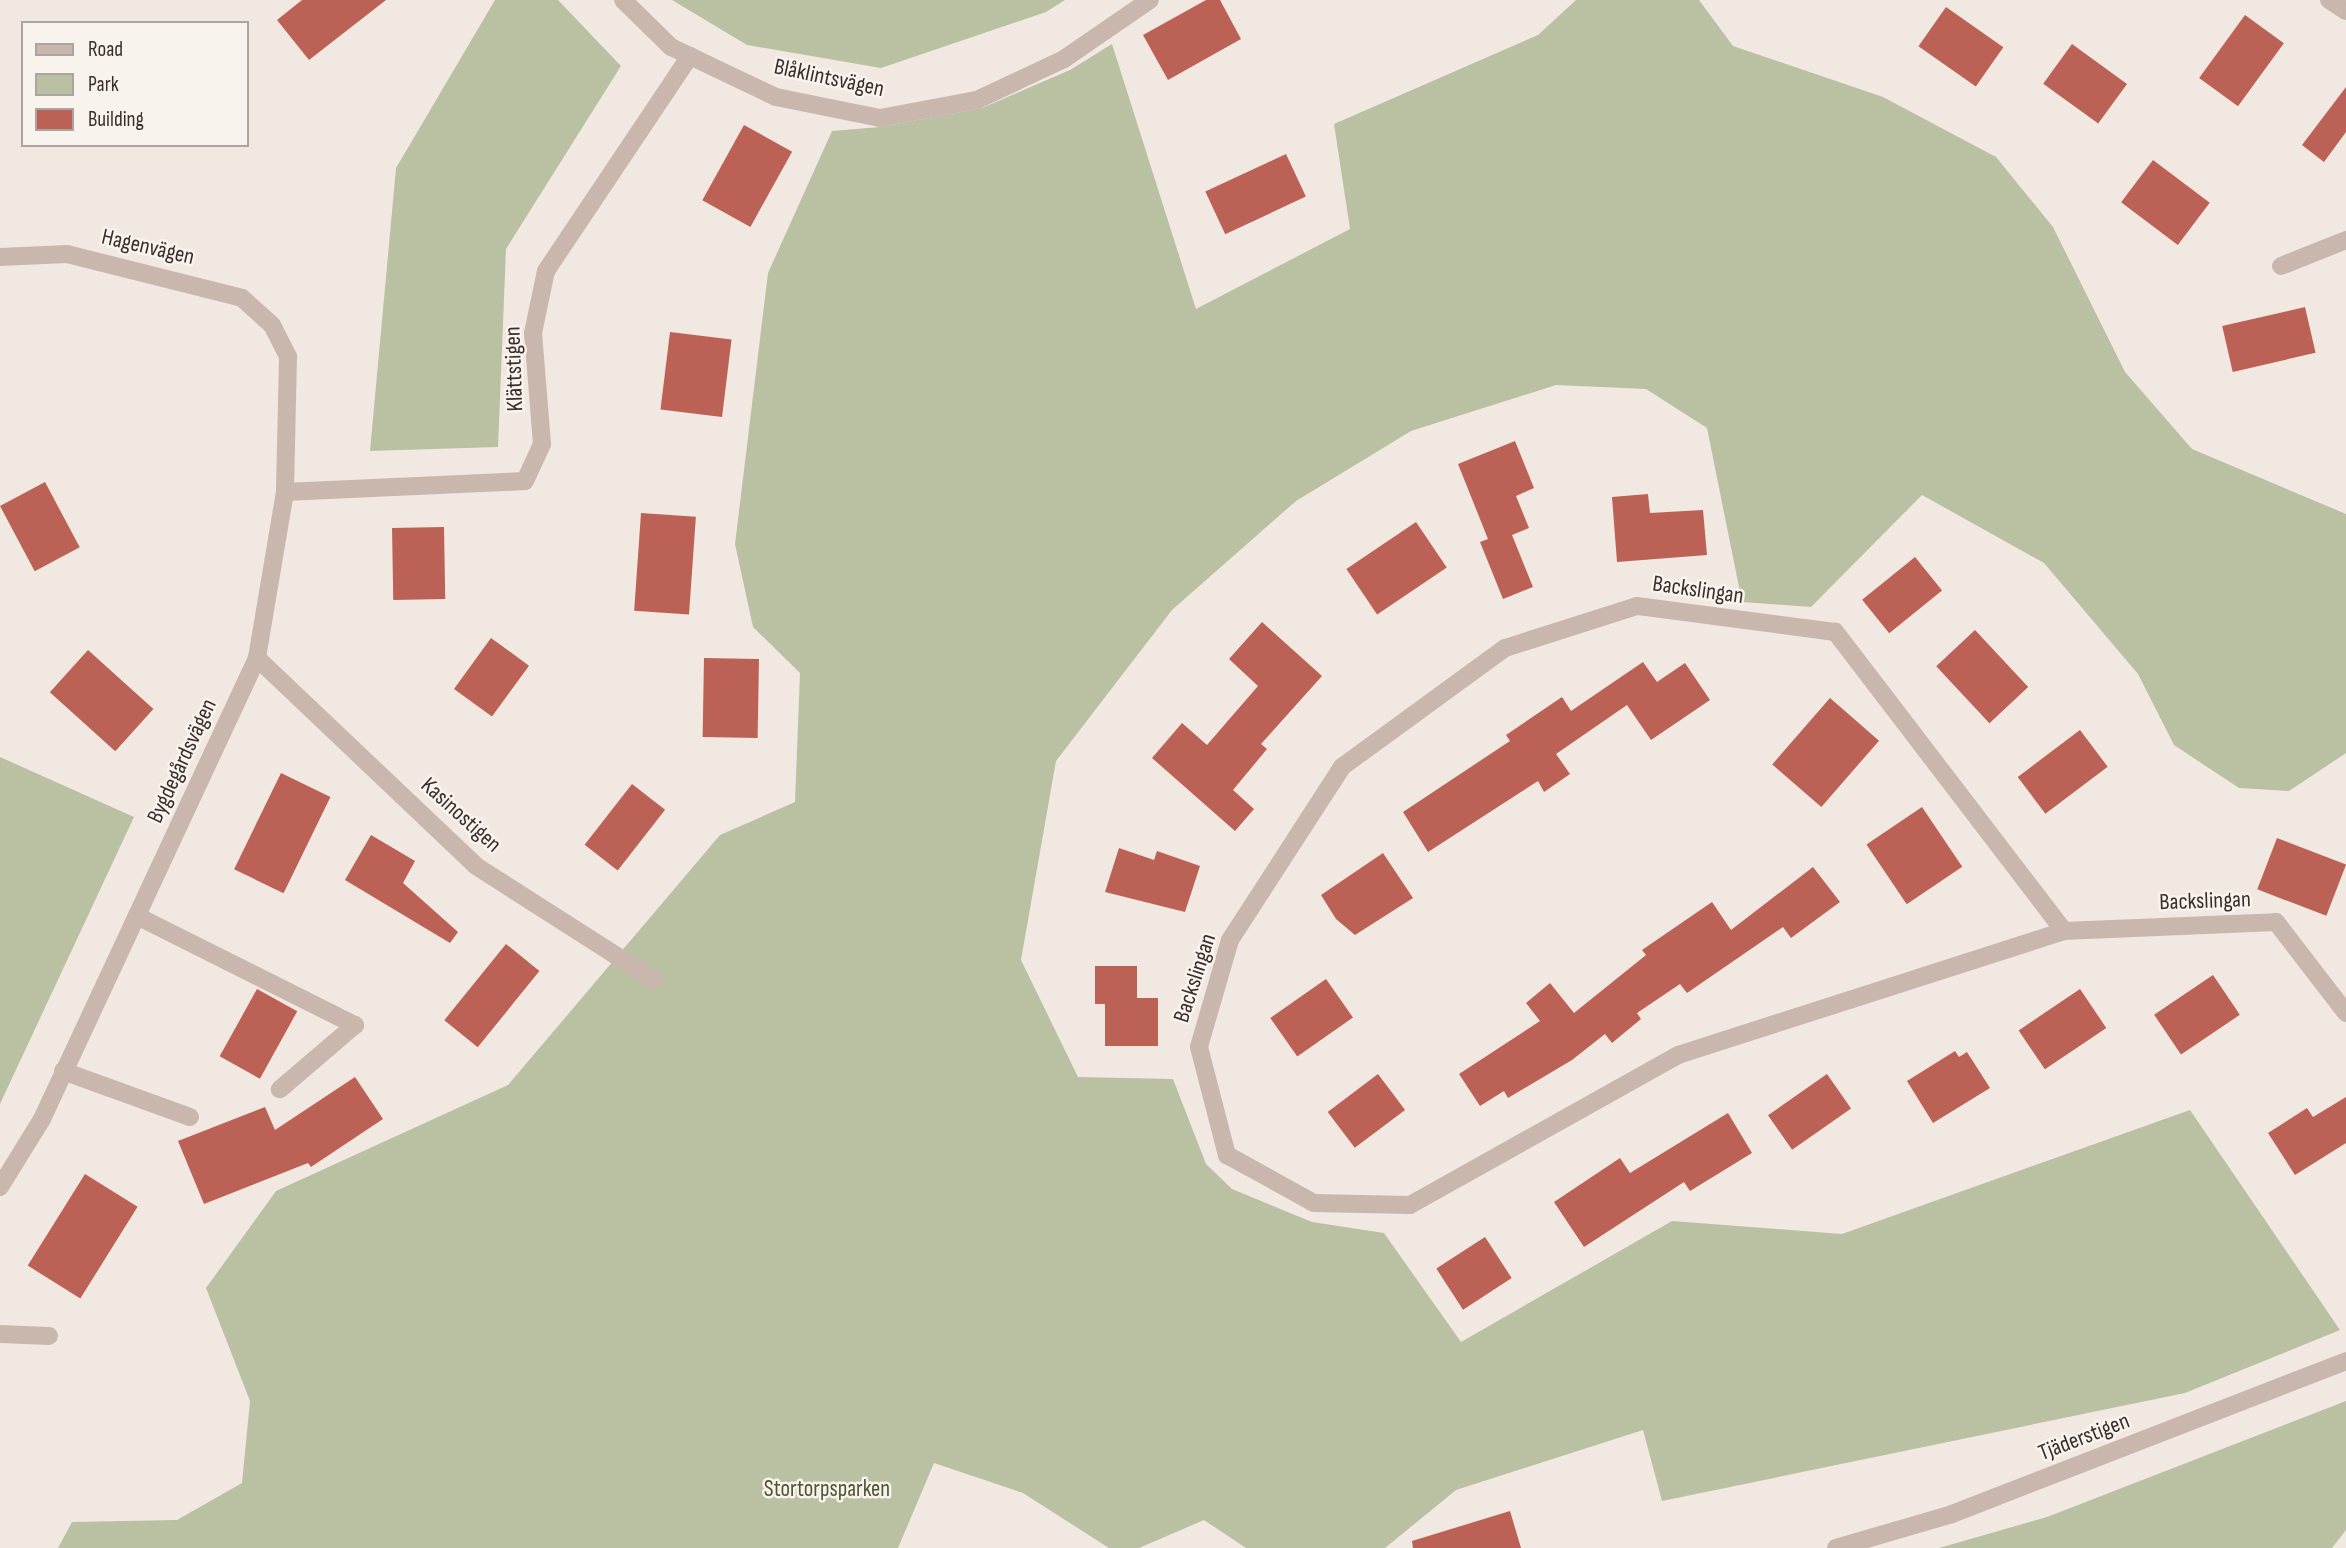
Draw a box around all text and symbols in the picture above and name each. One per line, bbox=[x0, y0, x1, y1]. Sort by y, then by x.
legend bbox=[21, 21, 248, 147]
text: Road bbox=[88, 37, 123, 62]
street label: Blåklintsvägen bbox=[771, 53, 887, 103]
text: Park bbox=[88, 72, 119, 97]
text: Building bbox=[88, 107, 144, 132]
street label: Hagenvägen bbox=[99, 223, 197, 271]
street label: Klättstigen bbox=[499, 326, 529, 412]
street label: Backslingan bbox=[1651, 570, 1745, 610]
street label: Bygdegårdsvägen bbox=[141, 695, 223, 827]
street label: Kasinostigen bbox=[415, 772, 507, 858]
street label: Backslingan bbox=[2159, 886, 2251, 916]
street label: Backslingan bbox=[1168, 930, 1222, 1026]
street label: Tjäderstigen bbox=[2035, 1407, 2133, 1467]
park label: Stortorpsparken bbox=[764, 1475, 890, 1503]

